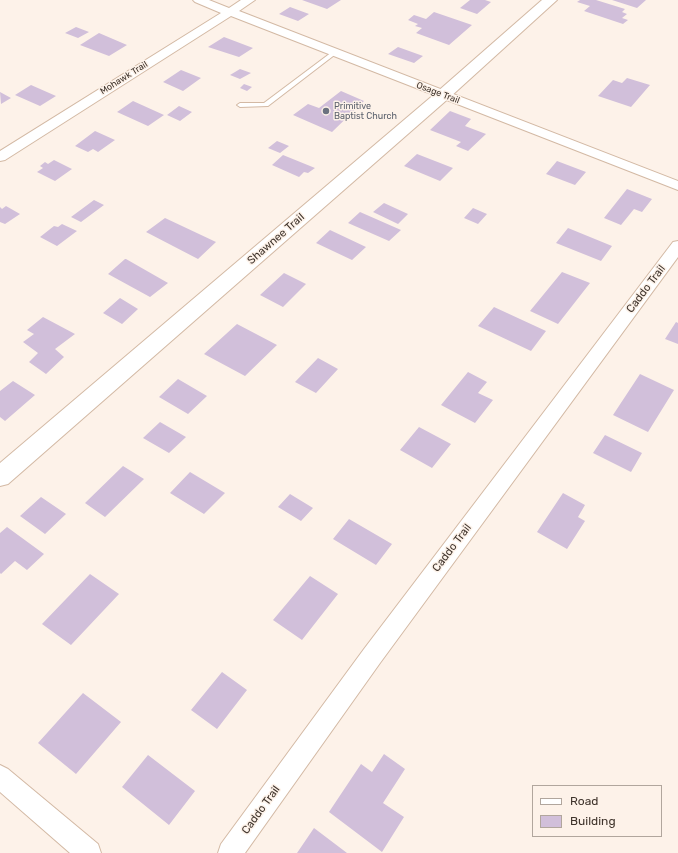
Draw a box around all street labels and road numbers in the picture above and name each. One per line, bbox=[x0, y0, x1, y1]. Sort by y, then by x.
street label: Mohawk Trail bbox=[98, 59, 150, 97]
street label: Osage Trail bbox=[415, 80, 461, 106]
street label: Shawnee Trail bbox=[245, 211, 307, 267]
street label: Caddo Trail bbox=[624, 262, 668, 316]
street label: Caddo Trail bbox=[430, 521, 474, 575]
street label: Caddo Trail bbox=[239, 783, 283, 837]

